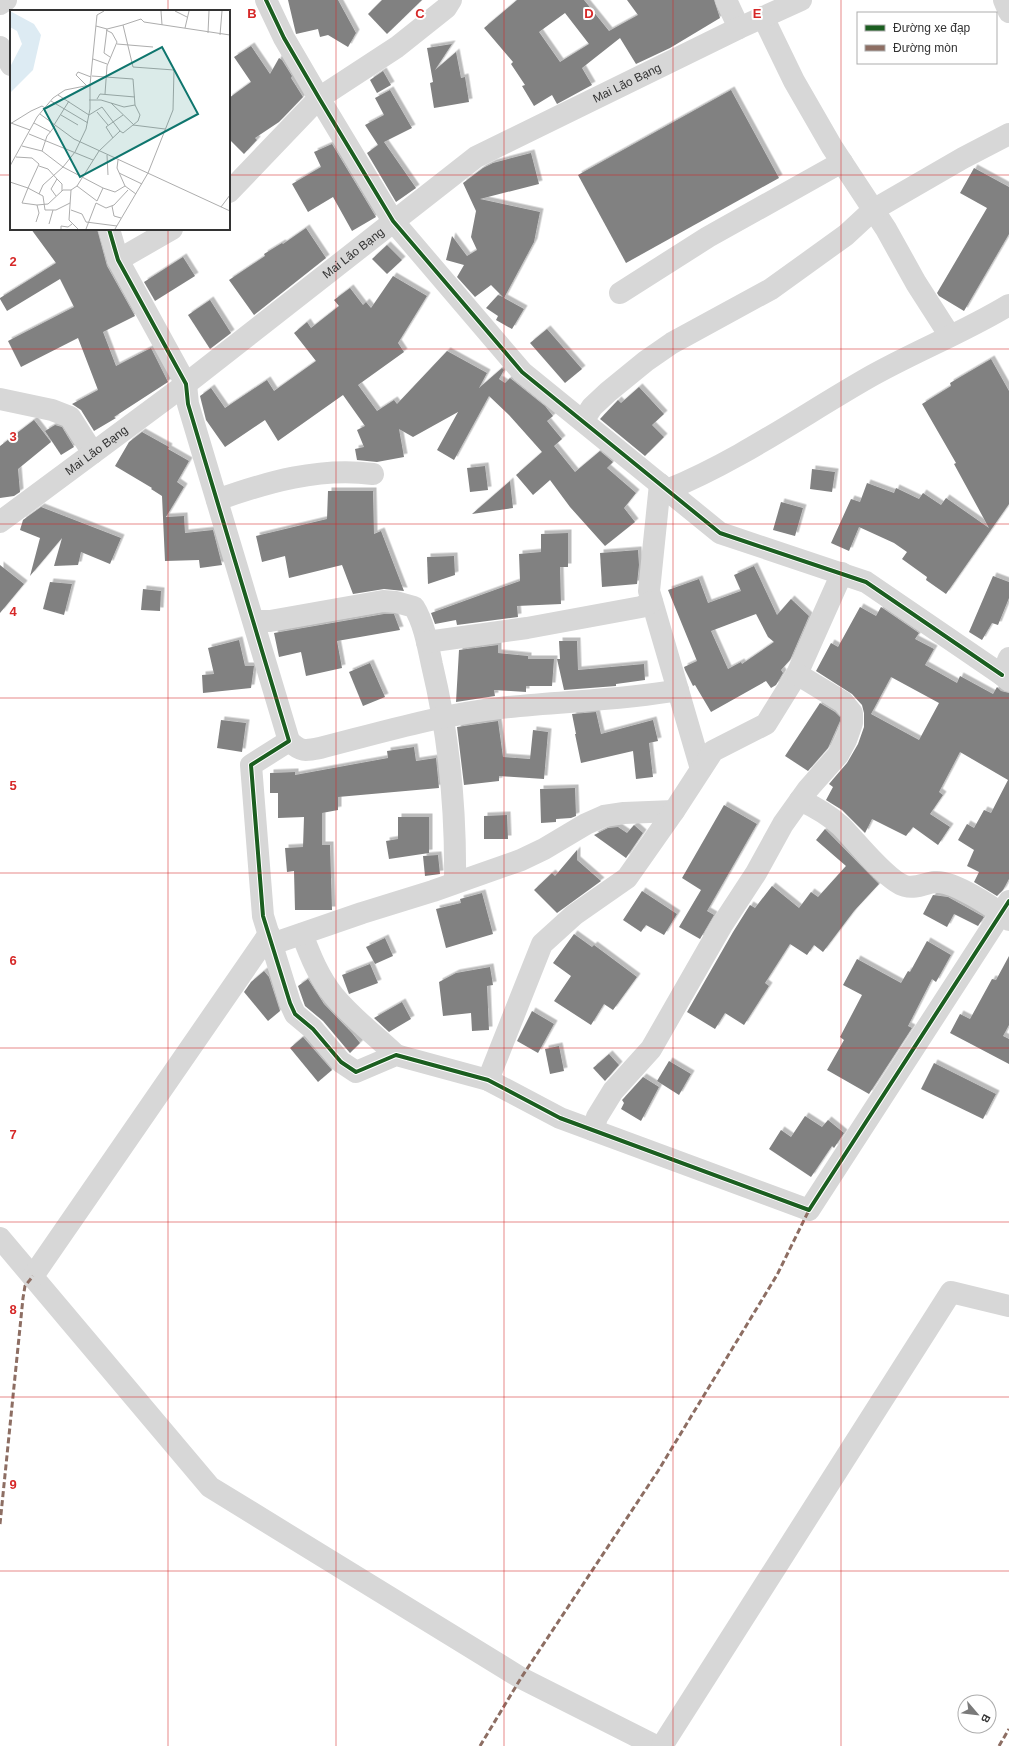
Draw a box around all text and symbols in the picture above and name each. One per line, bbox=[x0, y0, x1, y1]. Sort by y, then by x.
text: B bbox=[247, 6, 257, 21]
text: C bbox=[415, 6, 425, 21]
text: D bbox=[584, 6, 594, 21]
text: E bbox=[753, 6, 762, 21]
inset map bbox=[10, 10, 230, 230]
legend bbox=[857, 12, 997, 64]
text: Đường xe đạp bbox=[893, 21, 971, 35]
text: Đường mòn bbox=[893, 41, 958, 55]
street label: Mai Lão Bạng bbox=[591, 60, 663, 106]
street label: Mai Lão Bạng bbox=[320, 225, 387, 281]
text: 2 bbox=[9, 254, 17, 269]
street label: Mai Lão Bạng bbox=[62, 423, 130, 478]
text: 3 bbox=[9, 429, 17, 444]
text: 4 bbox=[9, 604, 17, 619]
text: 5 bbox=[9, 778, 17, 793]
text: 6 bbox=[9, 953, 17, 968]
text: 7 bbox=[9, 1127, 17, 1142]
text: 8 bbox=[9, 1302, 17, 1317]
text: 9 bbox=[9, 1477, 17, 1492]
north arrow bbox=[957, 1694, 997, 1734]
text: B bbox=[979, 1712, 993, 1725]

